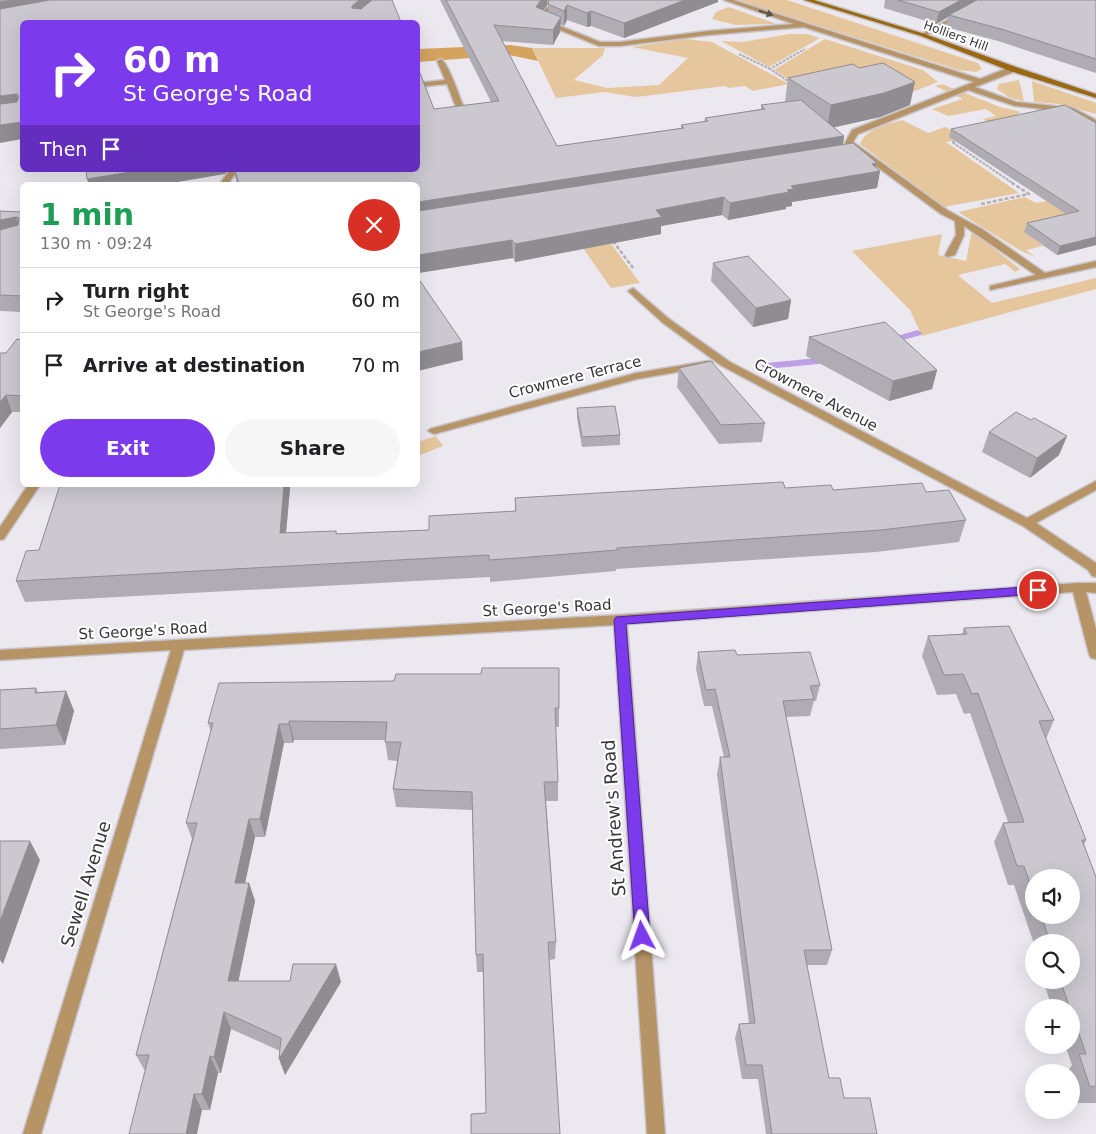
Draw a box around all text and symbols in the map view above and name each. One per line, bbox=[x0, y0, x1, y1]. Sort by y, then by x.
one-way arrow bbox=[758, 9, 773, 17]
street label: Holliers Hill bbox=[922, 18, 990, 54]
icon: right bbox=[40, 40, 105, 105]
text: 60 m bbox=[123, 40, 220, 80]
text: St George's Road bbox=[123, 81, 313, 106]
icon: arrive bbox=[97, 135, 125, 163]
text: Then bbox=[40, 138, 87, 160]
text: 1 min bbox=[40, 197, 134, 232]
button: close bbox=[348, 199, 400, 251]
text: 130 m · 09:24 bbox=[40, 234, 153, 253]
text: Turn right bbox=[83, 280, 189, 302]
icon: right bbox=[40, 286, 68, 314]
text: 60 m bbox=[351, 289, 400, 311]
text: St George's Road bbox=[83, 302, 221, 321]
icon: arrive bbox=[40, 351, 68, 379]
street label: Crowmere Terrace bbox=[507, 352, 643, 402]
text: Arrive at destination bbox=[83, 354, 305, 376]
text: 70 m bbox=[351, 354, 400, 376]
street label: Crowmere Avenue bbox=[751, 355, 881, 435]
button: Exit bbox=[40, 419, 215, 477]
button: Share bbox=[225, 419, 400, 477]
pin bbox=[1017, 569, 1059, 611]
icon: arrive bbox=[1024, 576, 1052, 604]
street label: St George's Road bbox=[482, 596, 612, 620]
street label: St George's Road bbox=[78, 619, 208, 643]
street label: St Andrew's Road bbox=[598, 739, 629, 897]
street label: Sewell Avenue bbox=[56, 818, 115, 950]
map controls bbox=[1025, 869, 1080, 1119]
button: sound bbox=[1025, 869, 1080, 924]
position arrow bbox=[615, 909, 667, 961]
button: search bbox=[1025, 934, 1080, 989]
button: + bbox=[1025, 999, 1080, 1054]
button: − bbox=[1025, 1064, 1080, 1119]

